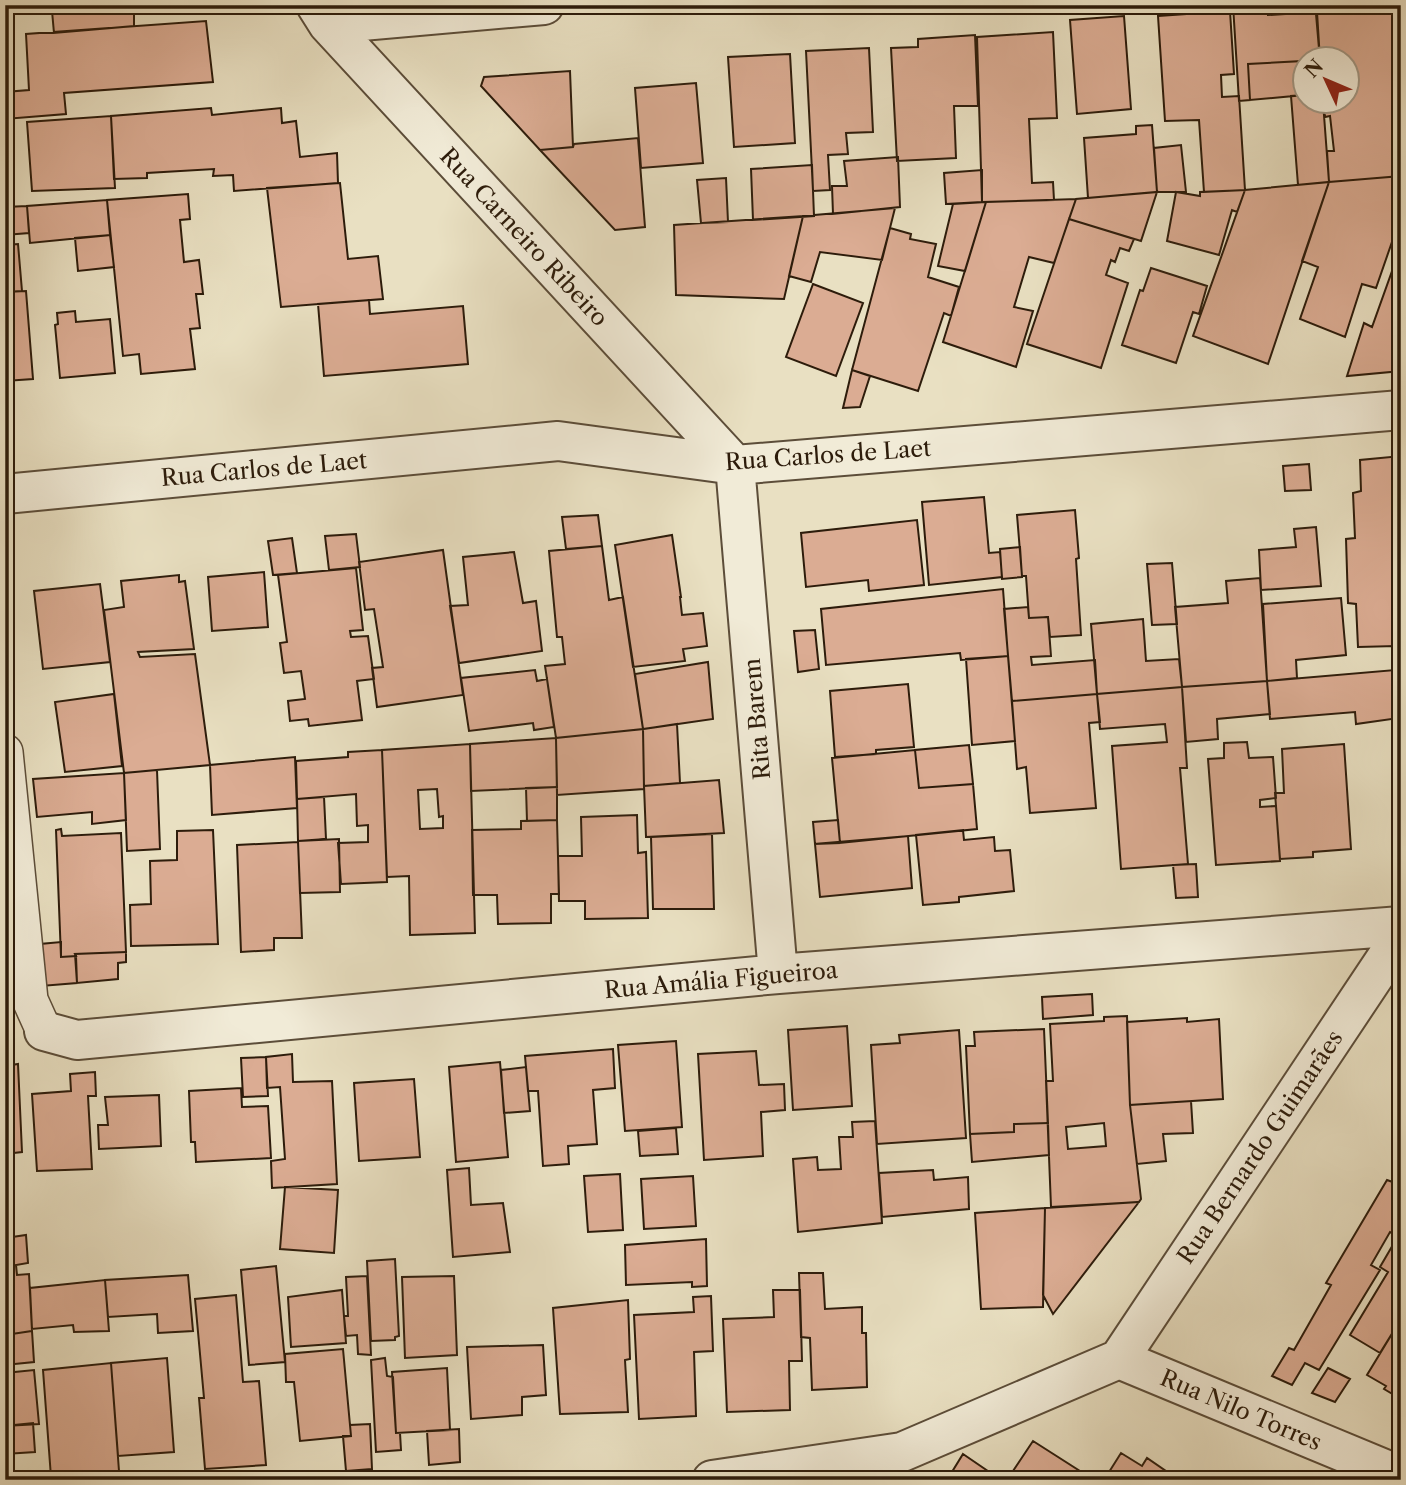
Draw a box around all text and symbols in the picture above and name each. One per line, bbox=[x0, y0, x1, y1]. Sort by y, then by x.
north arrow bbox=[1290, 46, 1360, 116]
text: N bbox=[1300, 55, 1328, 82]
street label: Rua Carneiro Ribeiro bbox=[434, 142, 614, 332]
street label: Rua Carlos de Laet bbox=[724, 434, 932, 476]
street label: Rua Carlos de Laet bbox=[160, 446, 368, 492]
street label: Rita Barem bbox=[738, 657, 776, 781]
street label: Rua Amália Figueiroa bbox=[603, 956, 840, 1004]
street label: Rua Bernardo Guimarães bbox=[1171, 1025, 1349, 1269]
street label: Rua Nilo Torres bbox=[1156, 1363, 1326, 1457]

